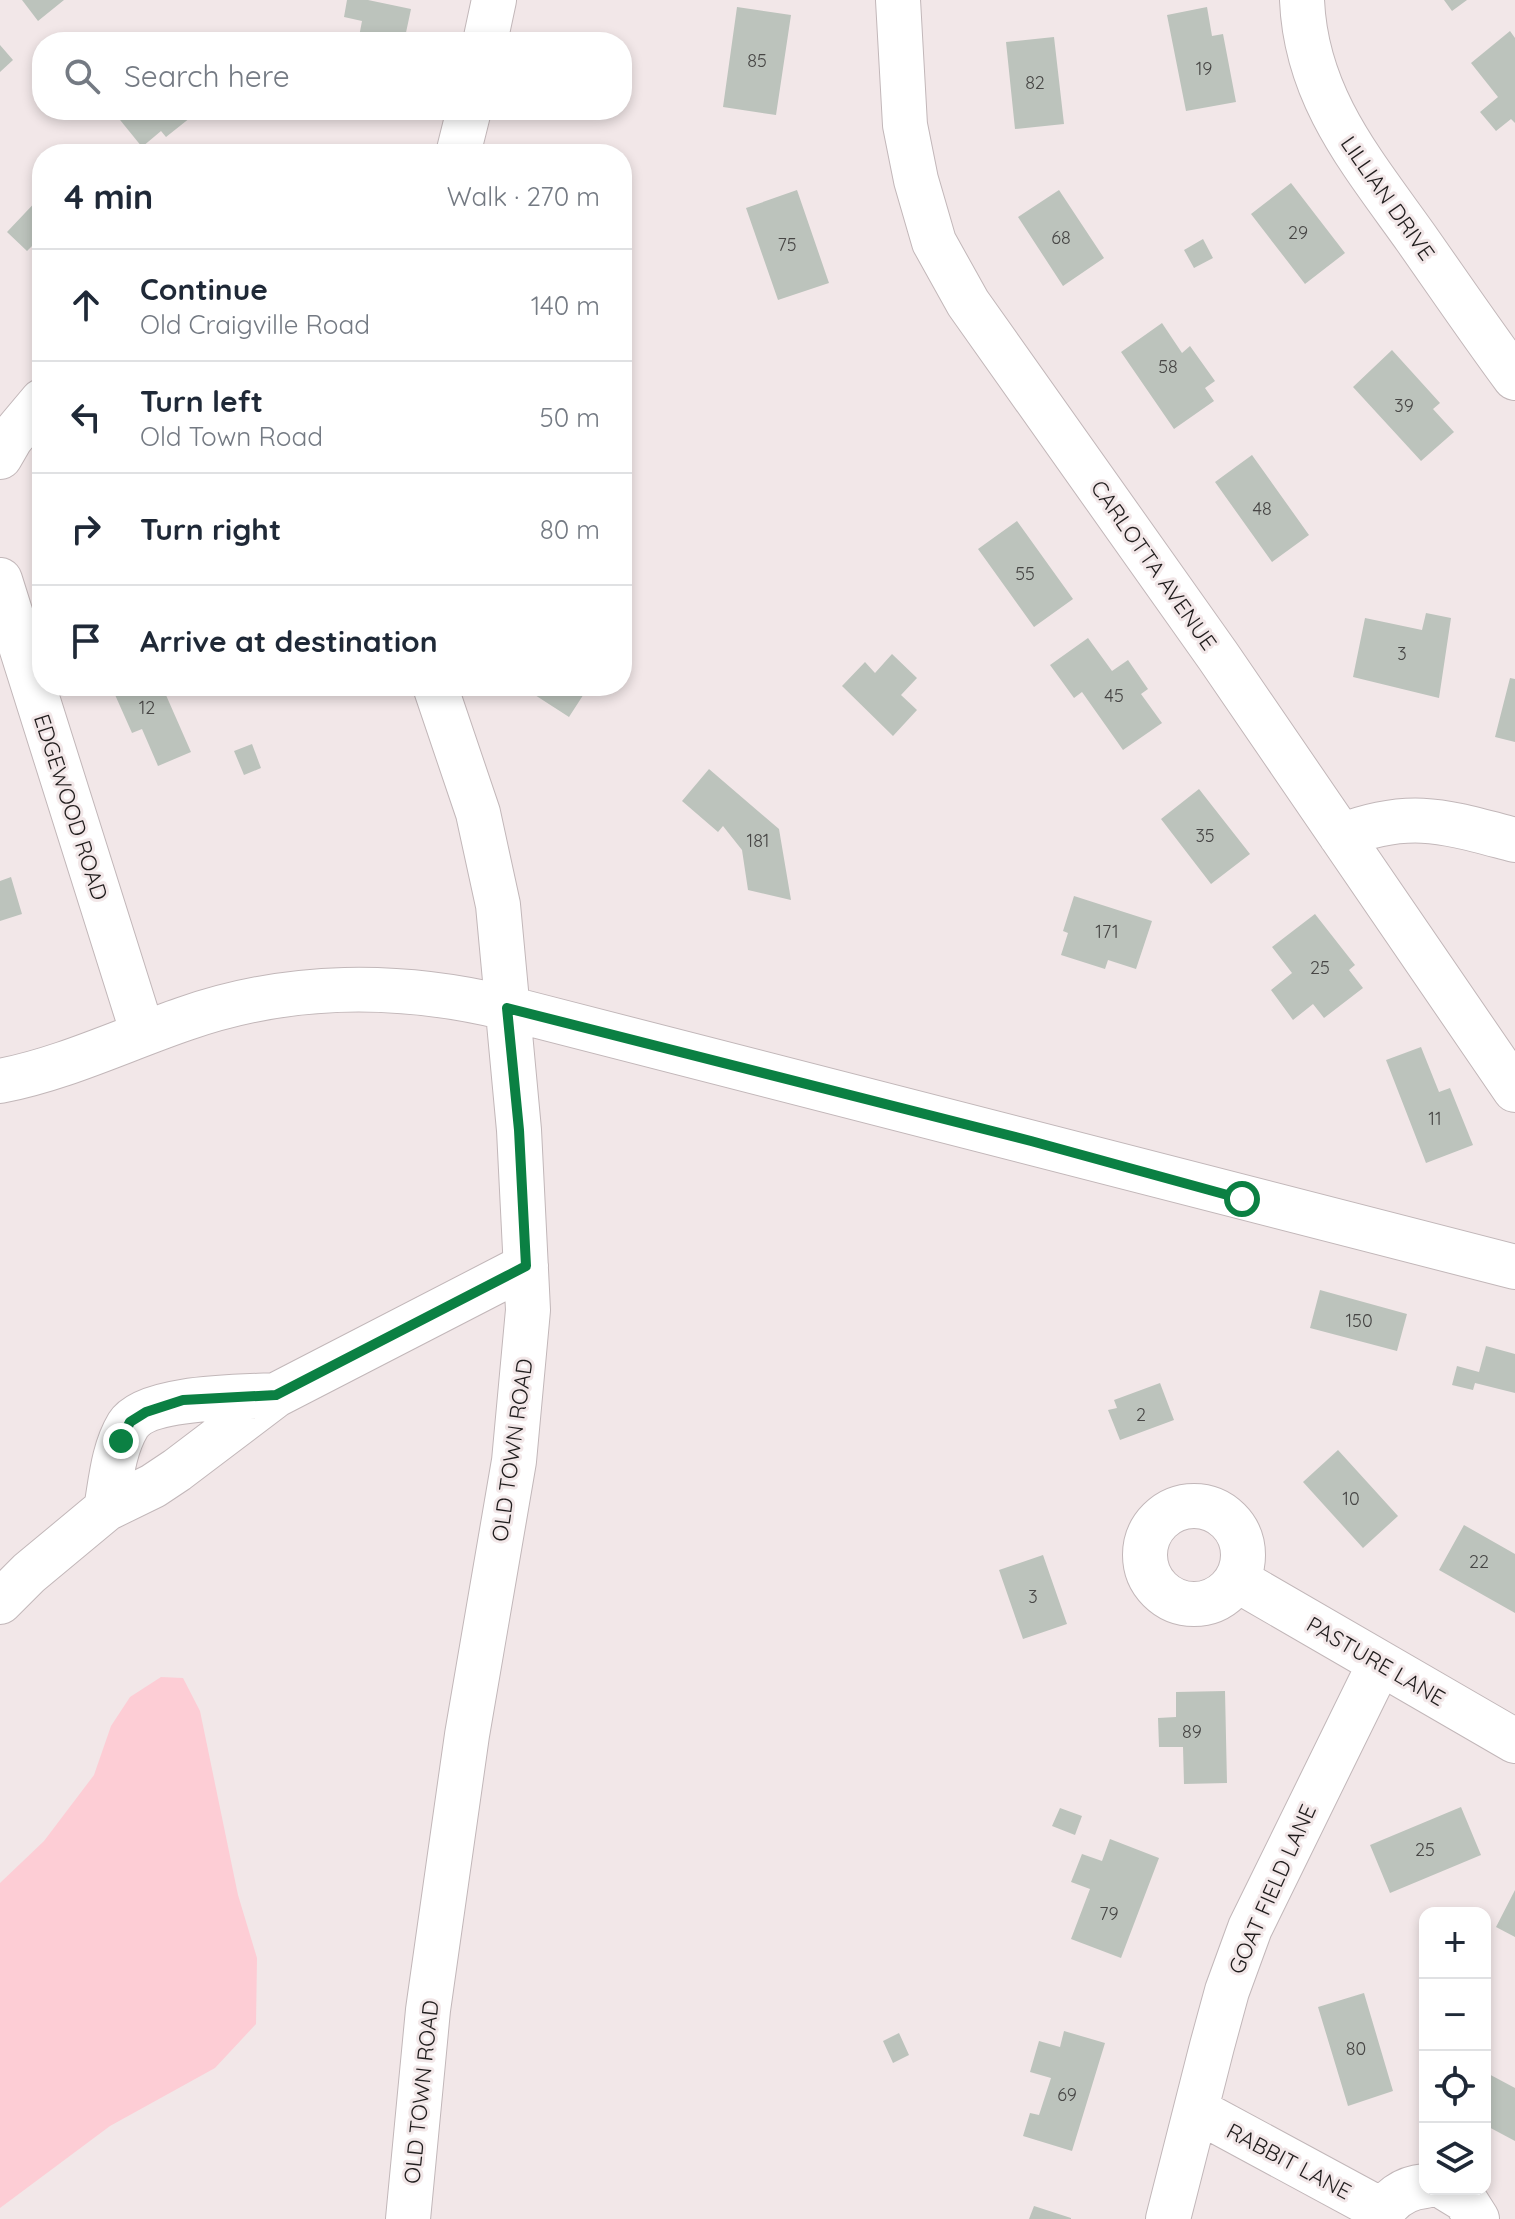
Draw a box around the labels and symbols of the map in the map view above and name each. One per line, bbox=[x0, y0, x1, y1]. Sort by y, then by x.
house number: 85 bbox=[747, 49, 767, 72]
house number: 19 bbox=[1196, 57, 1212, 80]
house number: 82 bbox=[1025, 71, 1045, 94]
street label: LILLIAN DRIVE bbox=[1335, 130, 1441, 266]
house number: 29 bbox=[1288, 221, 1308, 244]
house number: 68 bbox=[1051, 226, 1071, 249]
house number: 75 bbox=[777, 233, 797, 256]
house number: 58 bbox=[1158, 355, 1178, 378]
house number: 39 bbox=[1394, 394, 1414, 417]
street label: CARLOTTA AVENUE bbox=[1085, 475, 1223, 655]
house number: 48 bbox=[1252, 497, 1272, 520]
house number: 55 bbox=[1015, 562, 1035, 585]
house number: 3 bbox=[1397, 642, 1407, 665]
house number: 45 bbox=[1104, 684, 1124, 707]
house number: 12 bbox=[139, 696, 155, 719]
street label: EDGEWOOD ROAD bbox=[28, 710, 114, 904]
house number: 35 bbox=[1195, 824, 1215, 847]
house number: 181 bbox=[746, 829, 770, 852]
house number: 171 bbox=[1095, 920, 1119, 943]
house number: 25 bbox=[1310, 956, 1330, 979]
house number: 11 bbox=[1428, 1107, 1442, 1130]
route start bbox=[1224, 1181, 1260, 1217]
house number: 150 bbox=[1345, 1309, 1373, 1332]
street label: OLD TOWN ROAD bbox=[485, 1357, 539, 1543]
house number: 2 bbox=[1136, 1403, 1146, 1426]
route end bbox=[103, 1423, 139, 1459]
house number: 10 bbox=[1342, 1487, 1360, 1510]
house number: 22 bbox=[1469, 1550, 1489, 1573]
house number: 3 bbox=[1028, 1585, 1038, 1608]
street label: PASTURE LANE bbox=[1302, 1610, 1450, 1712]
house number: 89 bbox=[1182, 1720, 1202, 1743]
street label: GOAT FIELD LANE bbox=[1222, 1800, 1322, 1978]
house number: 25 bbox=[1415, 1838, 1435, 1861]
house number: 79 bbox=[1099, 1902, 1119, 1925]
street label: OLD TOWN ROAD bbox=[397, 1999, 445, 2185]
house number: 80 bbox=[1346, 2037, 1366, 2060]
house number: 69 bbox=[1057, 2083, 1077, 2106]
street label: RABBIT LANE bbox=[1222, 2117, 1356, 2205]

